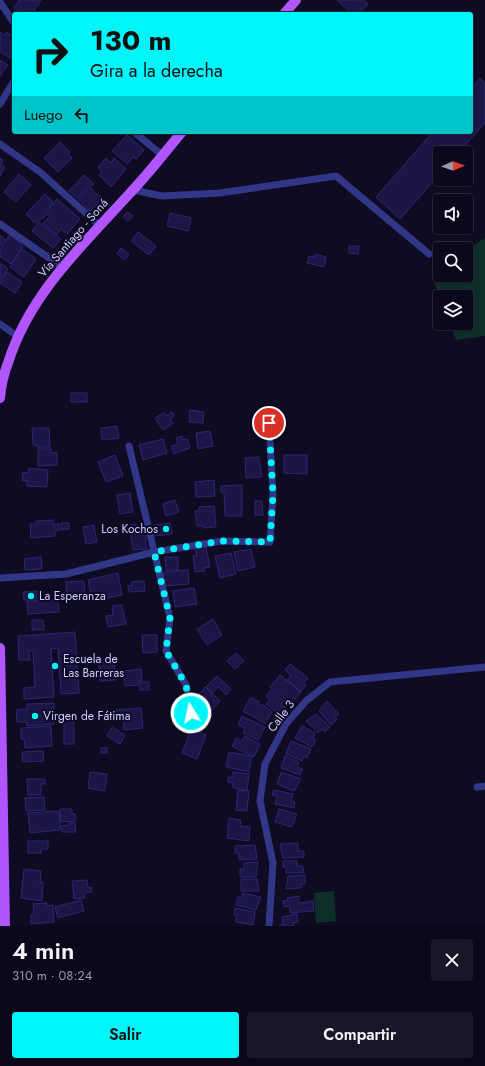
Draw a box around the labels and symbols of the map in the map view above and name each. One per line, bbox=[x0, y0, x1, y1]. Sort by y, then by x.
north arrow bbox=[433, 146, 473, 186]
street label: Vía Santiago - Soná bbox=[34, 195, 112, 281]
pin bbox=[252, 406, 286, 440]
place label: Los Kochos bbox=[101, 520, 158, 538]
marker: Los Kochos bbox=[161, 524, 171, 534]
place label: La Esperanza bbox=[39, 587, 106, 605]
marker: La Esperanza bbox=[26, 591, 36, 601]
place label: Escuela de Las Barreras bbox=[63, 650, 124, 682]
marker: Escuela de Las Barreras bbox=[50, 661, 60, 671]
position arrow bbox=[170, 692, 212, 734]
street label: Calle 3 bbox=[263, 696, 299, 736]
place label: Virgen de Fátima bbox=[43, 707, 131, 725]
marker: Virgen de Fátima bbox=[30, 711, 40, 721]

